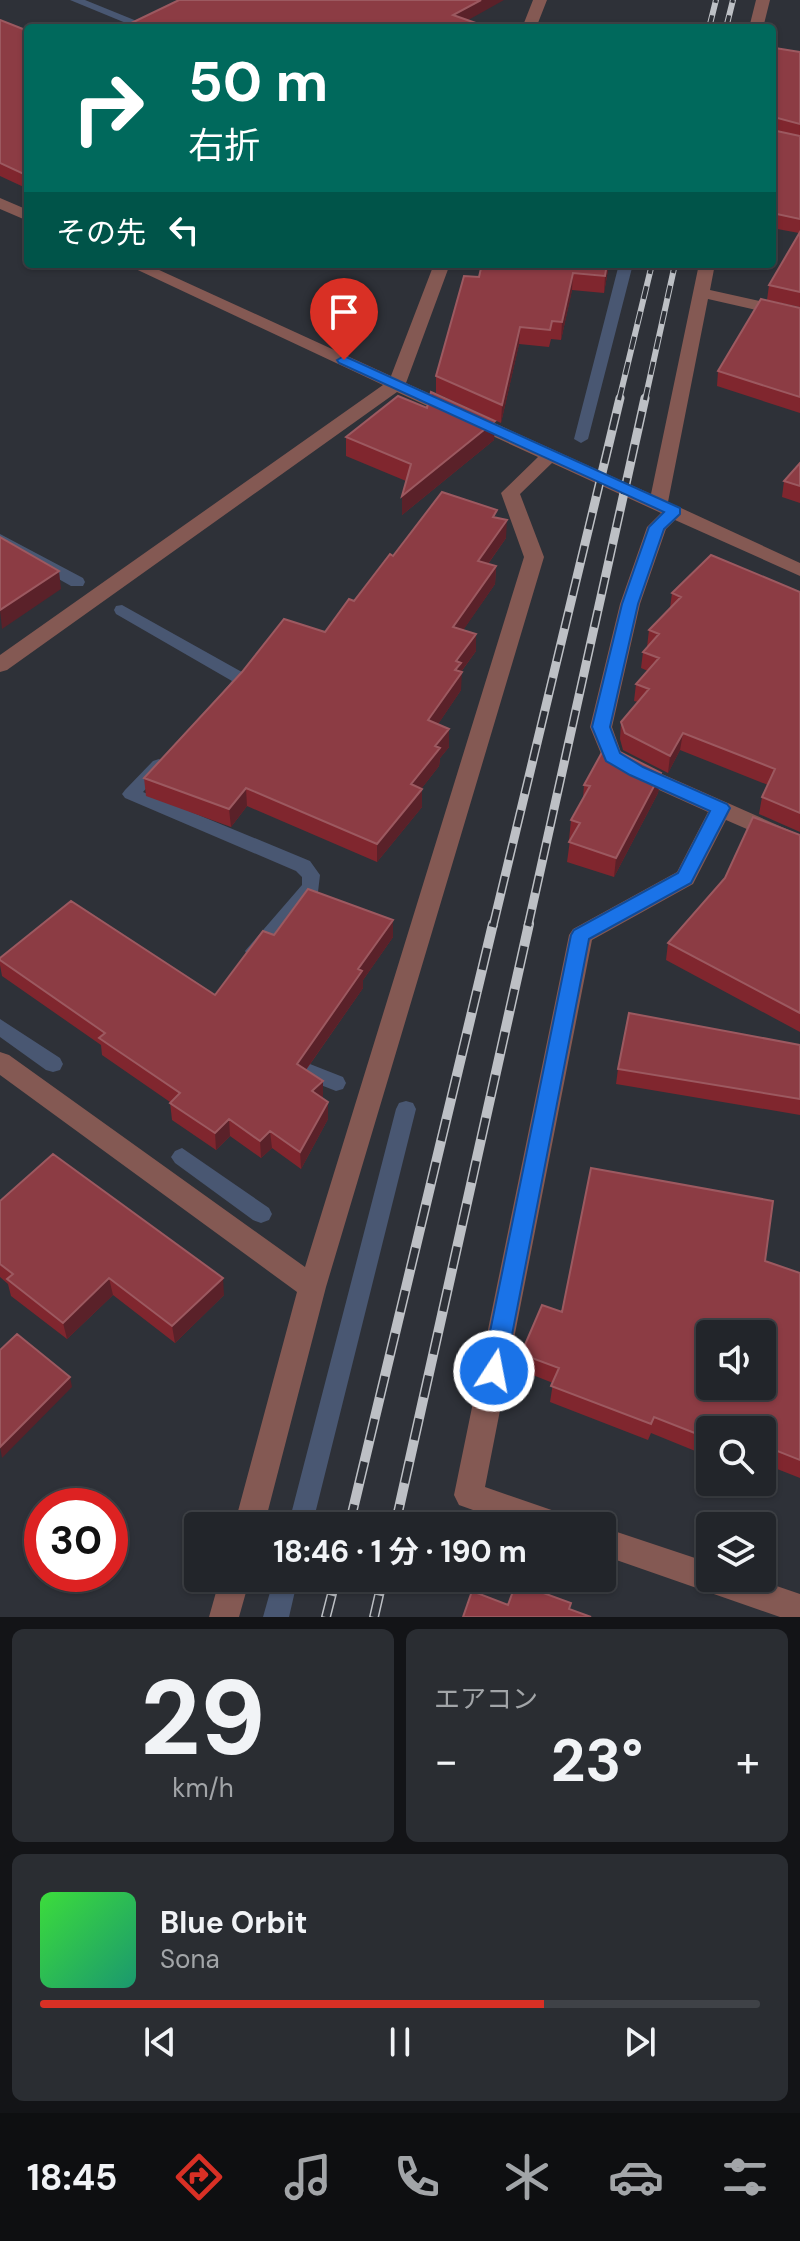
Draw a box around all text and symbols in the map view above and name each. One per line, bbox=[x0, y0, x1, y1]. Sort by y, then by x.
text: 50 m bbox=[188, 45, 328, 118]
icon: right bbox=[56, 56, 160, 160]
text: 右折 bbox=[188, 122, 260, 169]
icon: left bbox=[162, 208, 206, 252]
text: その先 bbox=[56, 213, 146, 252]
pin bbox=[310, 278, 378, 360]
icon: arrive bbox=[322, 290, 366, 334]
map controls bbox=[696, 1320, 776, 1592]
button: sound bbox=[696, 1320, 776, 1400]
position arrow bbox=[452, 1329, 536, 1413]
button: search bbox=[696, 1416, 776, 1496]
speed limit sign: 30 bbox=[24, 1488, 128, 1592]
button: layers bbox=[696, 1512, 776, 1592]
text: 18:46 · 1 分 · 190 m bbox=[273, 1532, 527, 1571]
text: 29 bbox=[140, 1651, 266, 1786]
text: エアコン bbox=[434, 1682, 538, 1716]
text: 23° bbox=[551, 1721, 643, 1800]
text: − bbox=[434, 1732, 458, 1790]
text: + bbox=[736, 1732, 760, 1790]
text: km/h bbox=[172, 1771, 234, 1805]
text: Blue Orbit bbox=[160, 1903, 307, 1942]
text: Sona bbox=[160, 1942, 220, 1976]
icon: previous bbox=[138, 2020, 182, 2064]
icon: pause bbox=[378, 2020, 422, 2064]
icon: next bbox=[618, 2020, 662, 2064]
icon: directions bbox=[171, 2149, 227, 2205]
icon: music bbox=[280, 2149, 336, 2205]
icon: phone bbox=[389, 2149, 445, 2205]
icon: climate bbox=[499, 2149, 555, 2205]
icon: car bbox=[608, 2149, 664, 2205]
icon: filters bbox=[717, 2149, 773, 2205]
text: 18:45 bbox=[27, 2154, 117, 2201]

